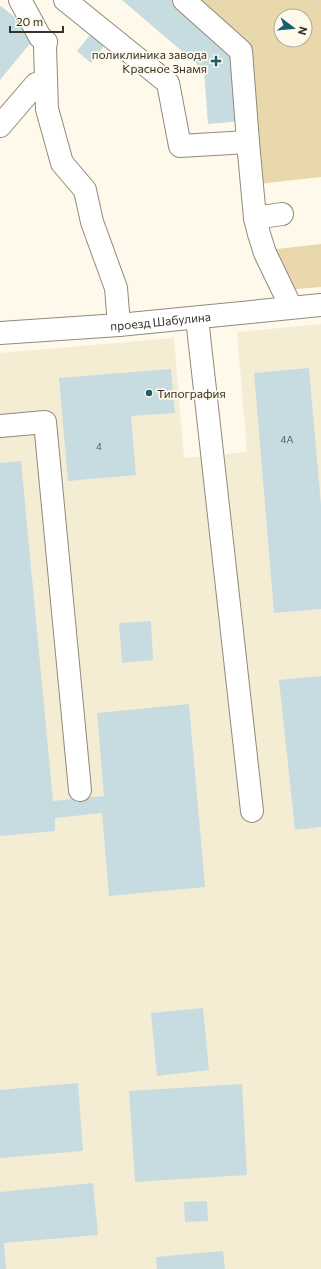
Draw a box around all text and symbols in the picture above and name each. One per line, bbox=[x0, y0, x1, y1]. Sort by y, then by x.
scale bar bbox=[10, 8, 63, 34]
north arrow bbox=[273, 8, 313, 48]
text: 20 m bbox=[16, 14, 43, 28]
text: N bbox=[296, 25, 310, 37]
place label: поликлиника завода Красное Знамя bbox=[92, 47, 207, 75]
marker: поликлиника завода Красное Знамя bbox=[210, 55, 222, 67]
street label: проезд Шабулина bbox=[110, 309, 212, 333]
place label: Типография bbox=[157, 386, 226, 400]
marker: Типография bbox=[144, 388, 154, 398]
house number: 4А bbox=[281, 433, 294, 445]
house number: 4 bbox=[96, 440, 102, 452]

